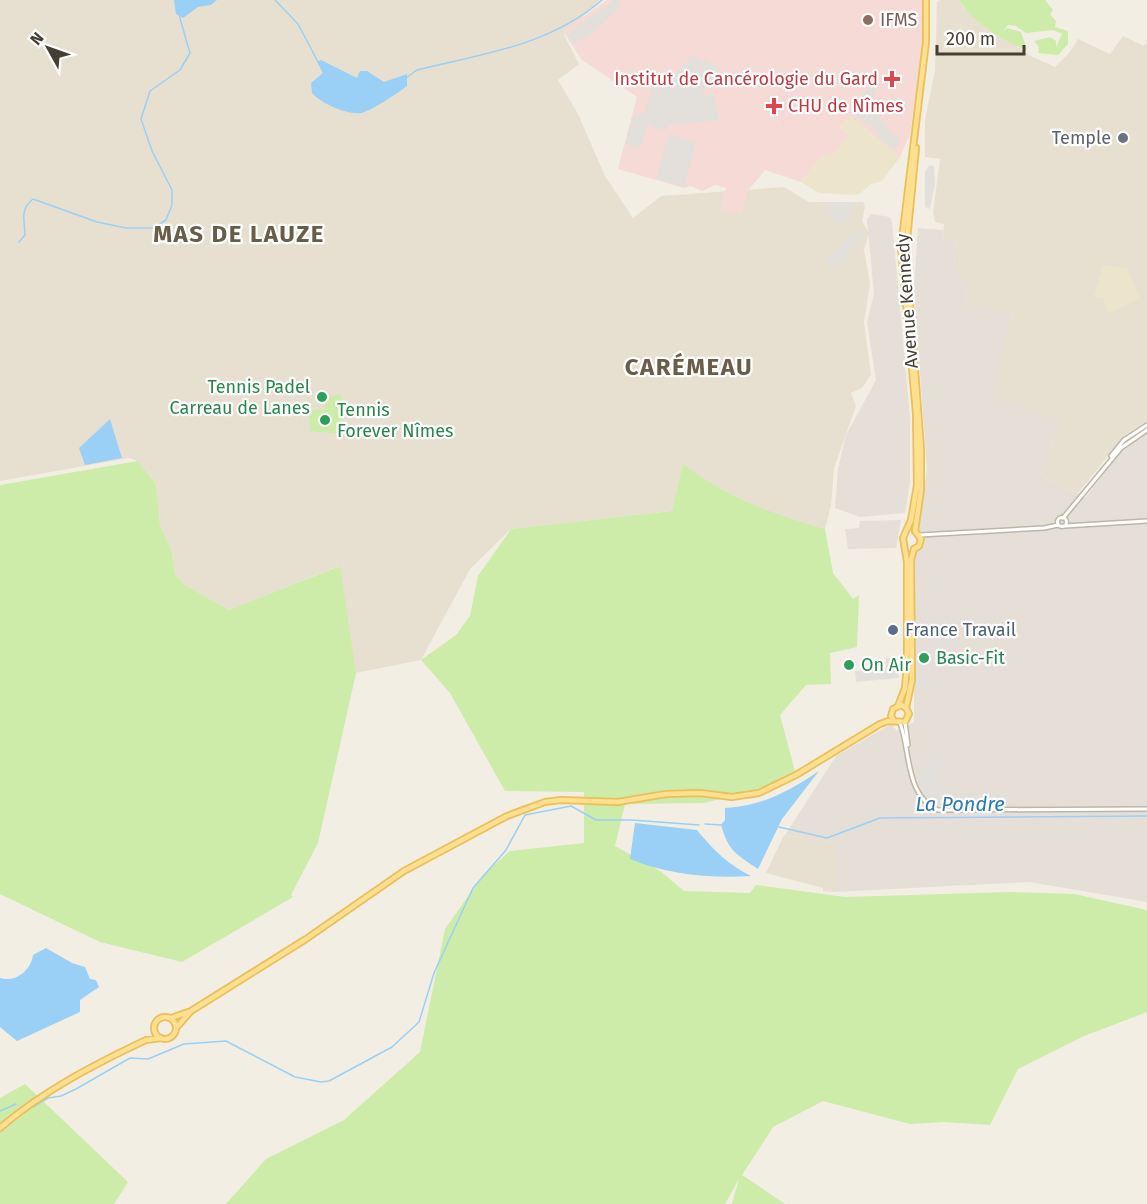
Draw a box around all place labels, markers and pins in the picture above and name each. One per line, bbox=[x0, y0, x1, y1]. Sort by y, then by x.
place label: IFMS bbox=[880, 9, 918, 31]
marker: IFMS bbox=[861, 13, 875, 27]
place label: Institut de Cancérologie du Gard bbox=[614, 68, 878, 90]
marker: Institut de Cancérologie du Gard bbox=[883, 70, 901, 88]
place label: CHU de Nîmes bbox=[788, 95, 904, 117]
marker: CHU de Nîmes bbox=[765, 97, 783, 115]
place label: Temple bbox=[1052, 127, 1111, 149]
marker: Temple bbox=[1116, 131, 1130, 145]
place label: Tennis Padel Carreau de Lanes bbox=[170, 376, 310, 419]
marker: Tennis Padel Carreau de Lanes bbox=[315, 390, 329, 404]
place label: Tennis Forever Nîmes bbox=[337, 399, 453, 442]
marker: Tennis Forever Nîmes bbox=[318, 413, 332, 427]
place label: France Travail bbox=[905, 619, 1016, 641]
marker: France Travail bbox=[886, 623, 900, 637]
place label: Basic-Fit bbox=[936, 647, 1005, 669]
marker: Basic-Fit bbox=[917, 651, 931, 665]
place label: On Air bbox=[861, 654, 911, 676]
marker: On Air bbox=[842, 658, 856, 672]

